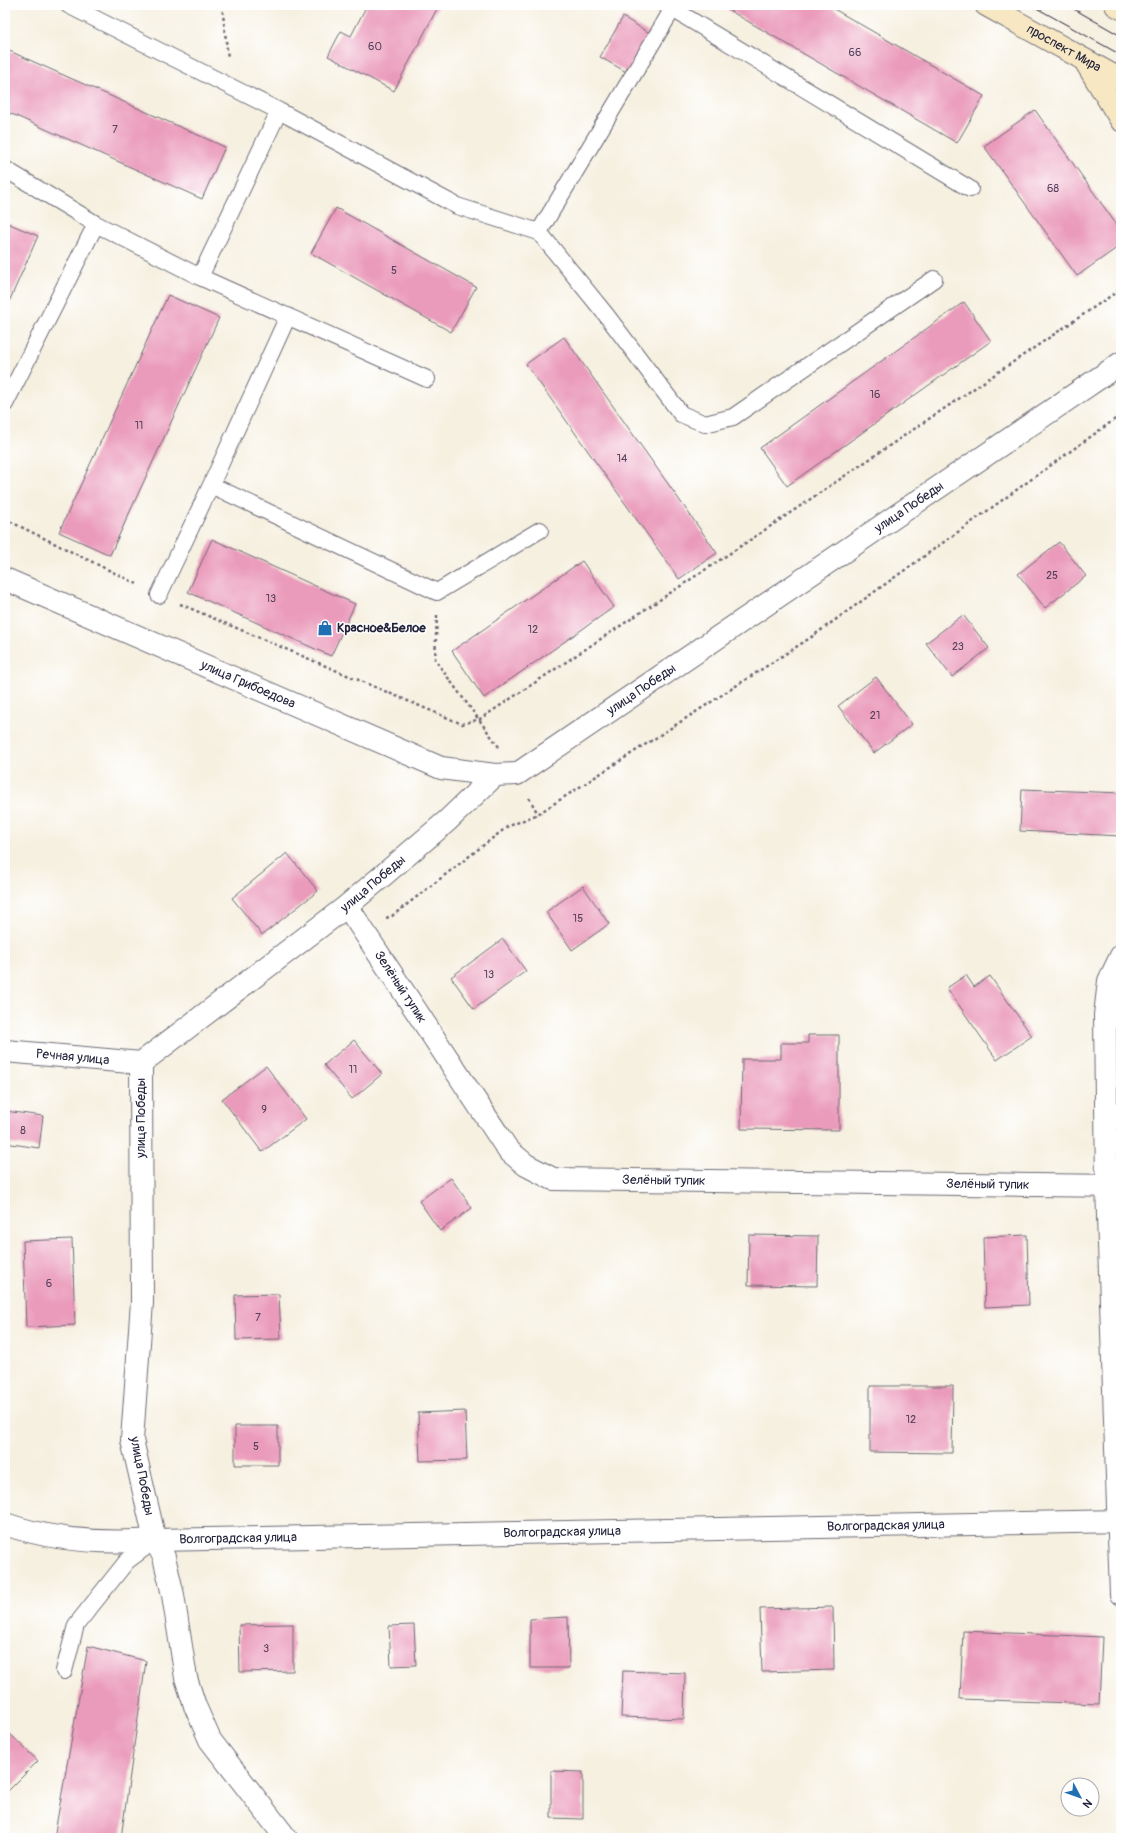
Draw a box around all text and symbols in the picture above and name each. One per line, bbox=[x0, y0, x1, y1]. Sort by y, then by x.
street label: проспект Мира bbox=[1024, 21, 1104, 75]
house number: 60 bbox=[368, 40, 382, 53]
house number: 66 bbox=[849, 46, 861, 59]
house number: 7 bbox=[112, 123, 118, 136]
house number: 68 bbox=[1047, 182, 1059, 195]
house number: 5 bbox=[391, 264, 397, 277]
house number: 16 bbox=[870, 388, 880, 401]
house number: 11 bbox=[135, 419, 143, 432]
house number: 14 bbox=[617, 452, 628, 465]
street label: улица Победы bbox=[871, 478, 947, 537]
house number: 25 bbox=[1046, 569, 1058, 582]
house number: 13 bbox=[266, 592, 276, 605]
shop icon: Красное&Белое bbox=[316, 619, 334, 637]
place label: Красное&Белое bbox=[337, 620, 426, 636]
house number: 12 bbox=[528, 623, 538, 636]
house number: 23 bbox=[952, 640, 964, 653]
street label: улица Грибоедова bbox=[197, 656, 298, 712]
street label: улица Победы bbox=[603, 660, 679, 719]
house number: 21 bbox=[870, 709, 880, 722]
street label: улица Победы bbox=[337, 852, 409, 917]
house number: 15 bbox=[573, 912, 583, 925]
street label: Зелёный тупик bbox=[371, 948, 430, 1026]
house number: 13 bbox=[484, 968, 494, 981]
street label: Речная улица bbox=[35, 1046, 110, 1068]
house number: 11 bbox=[349, 1063, 357, 1076]
street label: улица Победы bbox=[133, 1078, 149, 1159]
house number: 9 bbox=[261, 1103, 267, 1116]
house number: 8 bbox=[20, 1124, 26, 1137]
street label: Зелёный тупик bbox=[622, 1172, 706, 1189]
street label: Зелёный тупик bbox=[946, 1176, 1030, 1193]
house number: 6 bbox=[46, 1277, 52, 1290]
house number: 7 bbox=[255, 1311, 261, 1324]
house number: 12 bbox=[906, 1413, 916, 1426]
street label: улица Победы bbox=[126, 1434, 157, 1517]
house number: 5 bbox=[253, 1440, 259, 1453]
street label: Волгоградская улица bbox=[827, 1516, 945, 1535]
street label: Волгоградская улица bbox=[503, 1523, 621, 1541]
street label: Волгоградская улица bbox=[179, 1529, 297, 1548]
house number: 3 bbox=[263, 1642, 269, 1655]
north arrow bbox=[1060, 1777, 1100, 1817]
text: N bbox=[1079, 1796, 1095, 1811]

